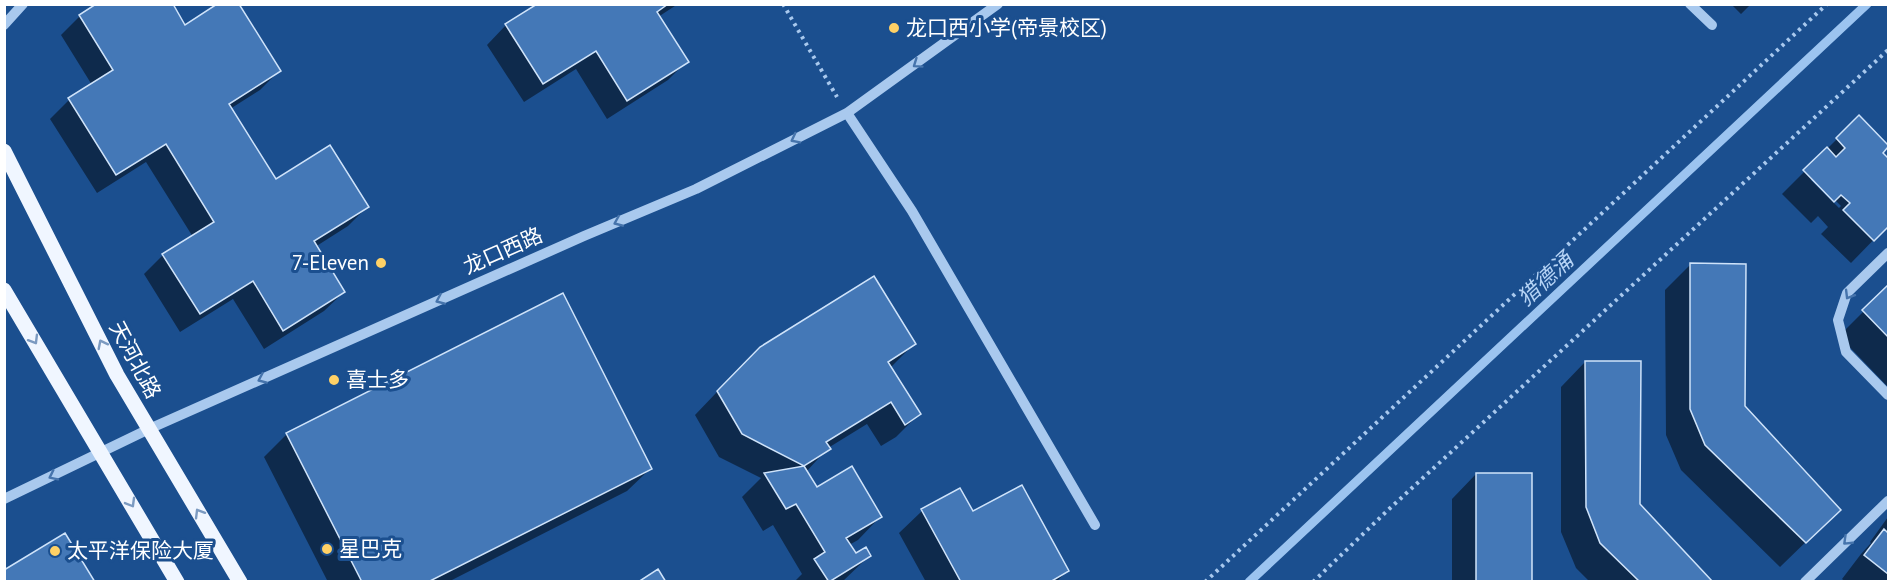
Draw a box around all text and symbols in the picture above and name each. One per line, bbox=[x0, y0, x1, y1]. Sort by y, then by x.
place label: 龙口西小学(帝景校区) bbox=[906, 14, 1107, 41]
marker: 龙口西小学(帝景校区) bbox=[887, 21, 901, 35]
one-way arrow bbox=[913, 57, 924, 68]
one-way arrow bbox=[790, 132, 801, 144]
one-way arrow bbox=[614, 215, 625, 227]
street label: 龙口西路 bbox=[459, 221, 547, 280]
water label: 猎德涌 bbox=[1511, 244, 1581, 312]
place label: 7-Eleven bbox=[292, 249, 369, 276]
marker: 7-Eleven bbox=[374, 256, 388, 270]
one-way arrow bbox=[1845, 289, 1856, 299]
one-way arrow bbox=[435, 293, 446, 305]
street label: 天河北路 bbox=[104, 316, 167, 403]
one-way arrow bbox=[27, 334, 39, 344]
one-way arrow bbox=[98, 340, 109, 351]
place label: 喜士多 bbox=[346, 366, 409, 393]
one-way arrow bbox=[257, 372, 268, 384]
marker: 喜士多 bbox=[327, 373, 341, 387]
one-way arrow bbox=[49, 468, 60, 480]
one-way arrow bbox=[124, 497, 136, 507]
one-way arrow bbox=[195, 509, 206, 519]
one-way arrow bbox=[1843, 534, 1854, 545]
place label: 星巴克 bbox=[339, 535, 402, 562]
place label: 太平洋保险大厦 bbox=[67, 537, 214, 564]
marker: 星巴克 bbox=[320, 542, 334, 556]
marker: 太平洋保险大厦 bbox=[48, 544, 62, 558]

